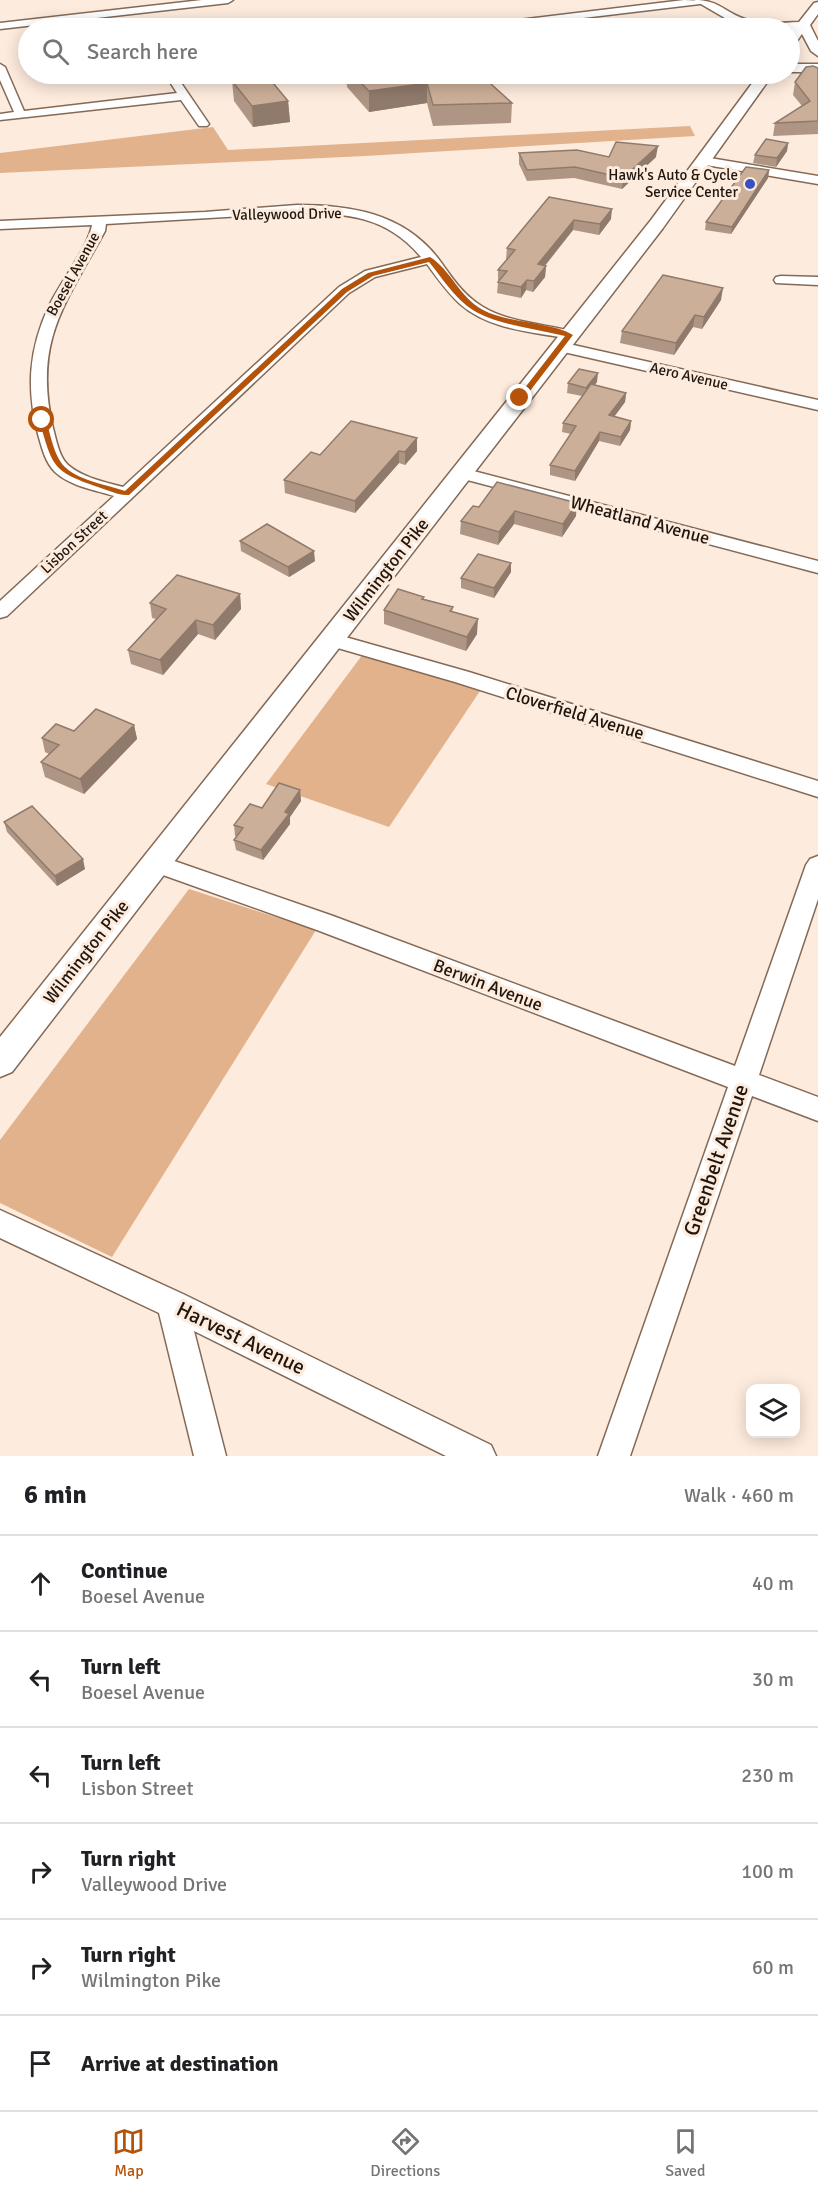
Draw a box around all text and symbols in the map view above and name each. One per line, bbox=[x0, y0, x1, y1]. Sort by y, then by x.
search box bbox=[18, 18, 800, 84]
icon: search bbox=[39, 35, 72, 68]
text: Search here bbox=[87, 38, 198, 65]
place label: Hawk's Auto & Cycle Service Center bbox=[608, 166, 738, 201]
marker: Hawk's Auto & Cycle Service Center bbox=[743, 177, 757, 191]
street label: Valleywood Drive bbox=[232, 204, 342, 224]
street label: Boesel Avenue bbox=[43, 229, 103, 319]
street label: Aero Avenue bbox=[648, 358, 730, 394]
route end bbox=[506, 384, 532, 410]
route start bbox=[28, 406, 54, 432]
street label: Wheatland Avenue bbox=[568, 491, 712, 549]
street label: Lisbon Street bbox=[37, 507, 111, 577]
street label: Wilmington Pike bbox=[339, 514, 433, 626]
street label: Cloverfield Avenue bbox=[503, 681, 647, 745]
street label: Wilmington Pike bbox=[39, 896, 133, 1008]
street label: Berwin Avenue bbox=[430, 954, 546, 1016]
street label: Greenbelt Avenue bbox=[678, 1081, 754, 1239]
street label: Harvest Avenue bbox=[172, 1296, 310, 1380]
map controls bbox=[746, 1384, 800, 1438]
button: layers bbox=[746, 1384, 800, 1438]
text: 6 min bbox=[24, 1479, 87, 1511]
text: Walk · 460 m bbox=[684, 1483, 794, 1508]
text: Continue bbox=[81, 1557, 168, 1584]
icon: ahead bbox=[24, 1567, 57, 1600]
text: 40 m bbox=[752, 1571, 794, 1596]
text: Boesel Avenue bbox=[81, 1584, 205, 1609]
text: Turn left bbox=[81, 1653, 161, 1680]
icon: left bbox=[24, 1663, 57, 1696]
text: 30 m bbox=[752, 1667, 794, 1692]
text: Boesel Avenue bbox=[81, 1680, 205, 1705]
text: Turn left bbox=[81, 1749, 161, 1776]
icon: left bbox=[24, 1759, 57, 1792]
text: 230 m bbox=[741, 1763, 794, 1788]
text: Lisbon Street bbox=[81, 1776, 194, 1801]
text: Turn right bbox=[81, 1845, 176, 1872]
icon: right bbox=[24, 1855, 57, 1888]
text: 100 m bbox=[741, 1859, 794, 1884]
text: Valleywood Drive bbox=[81, 1872, 227, 1897]
text: Turn right bbox=[81, 1941, 176, 1968]
icon: right bbox=[24, 1951, 57, 1984]
text: 60 m bbox=[752, 1955, 794, 1980]
text: Wilmington Pike bbox=[81, 1968, 221, 1993]
icon: arrive bbox=[24, 2047, 57, 2080]
text: Arrive at destination bbox=[81, 2050, 278, 2077]
tab: Map bbox=[112, 2125, 145, 2181]
tab: Directions bbox=[370, 2125, 440, 2181]
tab: Saved bbox=[665, 2125, 706, 2181]

